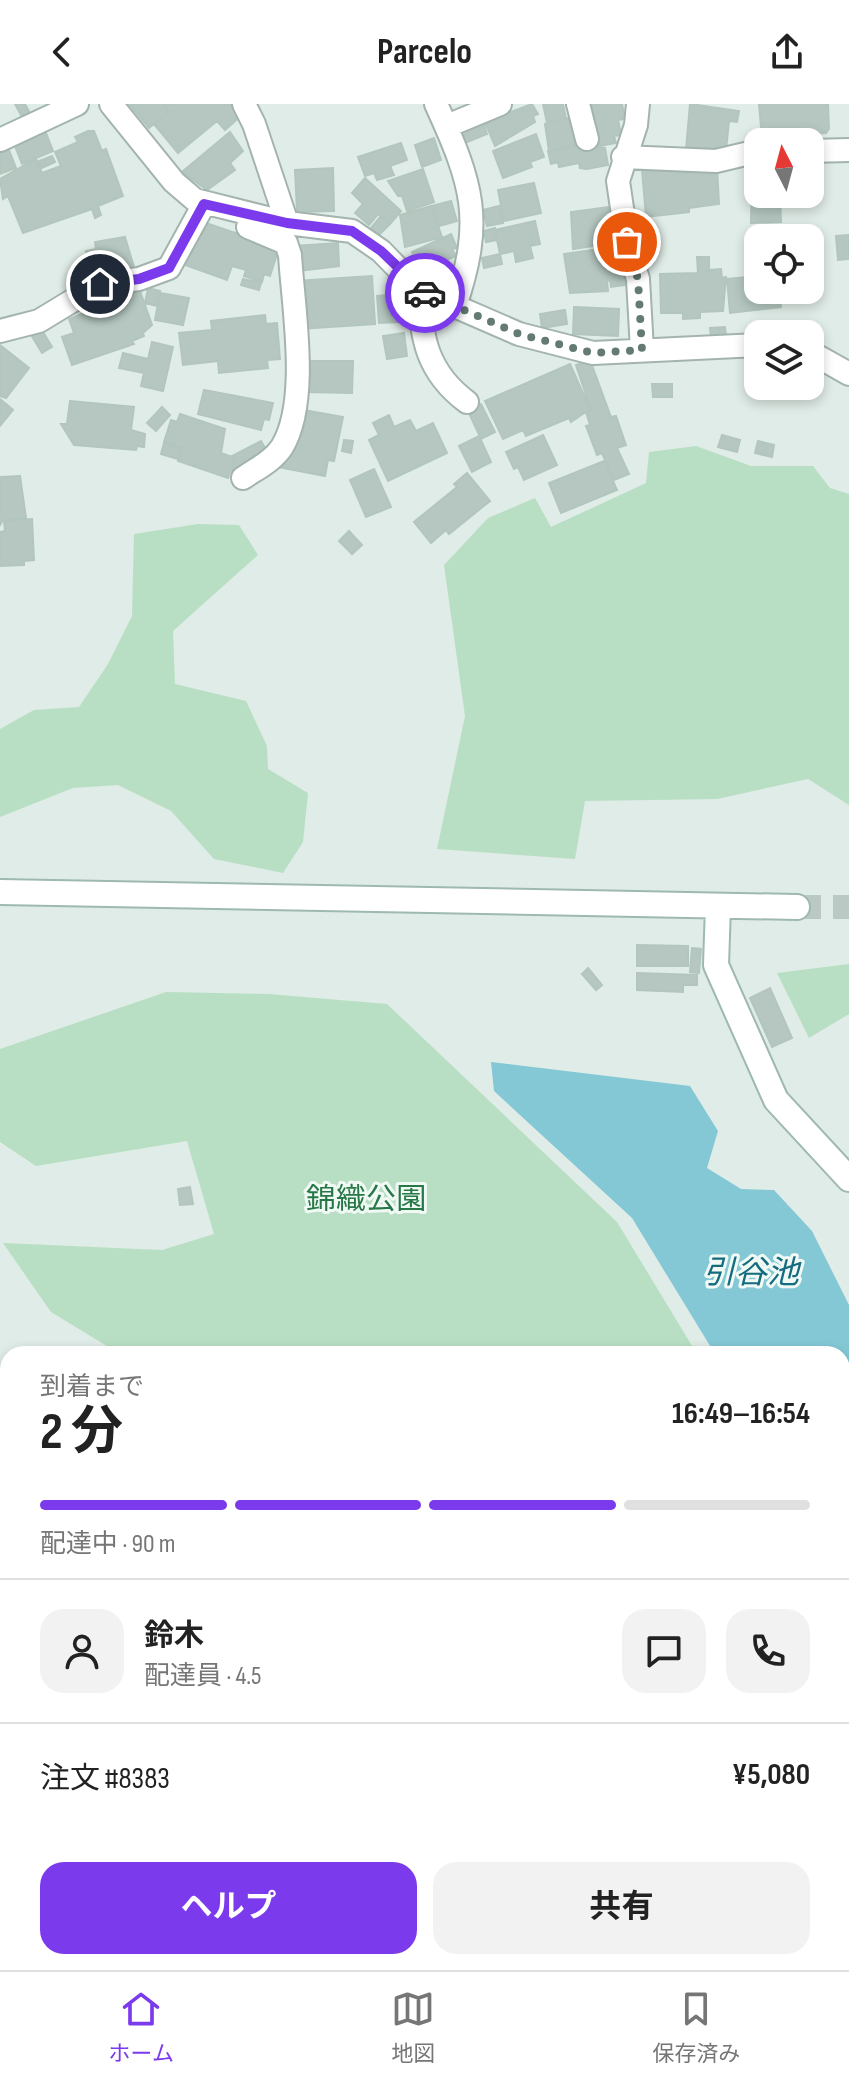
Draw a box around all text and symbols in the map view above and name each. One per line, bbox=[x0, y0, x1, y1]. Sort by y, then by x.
icon: back bbox=[40, 30, 84, 74]
icon: share bbox=[765, 30, 809, 74]
text: Parcelo bbox=[377, 31, 472, 74]
north arrow bbox=[744, 128, 824, 208]
map controls bbox=[744, 128, 824, 400]
pin bbox=[593, 208, 661, 276]
icon: bag bbox=[605, 220, 649, 264]
button: locate bbox=[744, 224, 824, 304]
pin bbox=[66, 250, 134, 318]
courier bbox=[385, 253, 465, 333]
icon: home bbox=[78, 262, 122, 306]
icon: car bbox=[403, 271, 447, 315]
button: layers bbox=[744, 320, 824, 400]
park label: 錦織公園 bbox=[306, 1182, 426, 1218]
water label: 引谷池 bbox=[703, 1254, 802, 1293]
text: 到着まで bbox=[40, 1372, 144, 1403]
text: 16:49–16:54 bbox=[672, 1396, 810, 1432]
text: 2 分 bbox=[40, 1401, 123, 1464]
text: 配達中 · 90 m bbox=[40, 1529, 175, 1560]
button: person bbox=[40, 1609, 124, 1693]
button: chat bbox=[622, 1609, 706, 1693]
button: phone bbox=[726, 1609, 810, 1693]
text: 鈴木 bbox=[144, 1618, 204, 1654]
text: 配達員 · 4.5 bbox=[144, 1661, 262, 1692]
text: ¥5,080 bbox=[732, 1757, 810, 1793]
text: 注文 #8383 bbox=[40, 1761, 170, 1797]
button: ヘルプ bbox=[40, 1862, 417, 1954]
button: 共有 bbox=[433, 1862, 810, 1954]
tab: ホーム bbox=[109, 1987, 174, 2068]
tab: 地図 bbox=[391, 1987, 435, 2068]
tab: 保存済み bbox=[652, 1987, 740, 2068]

